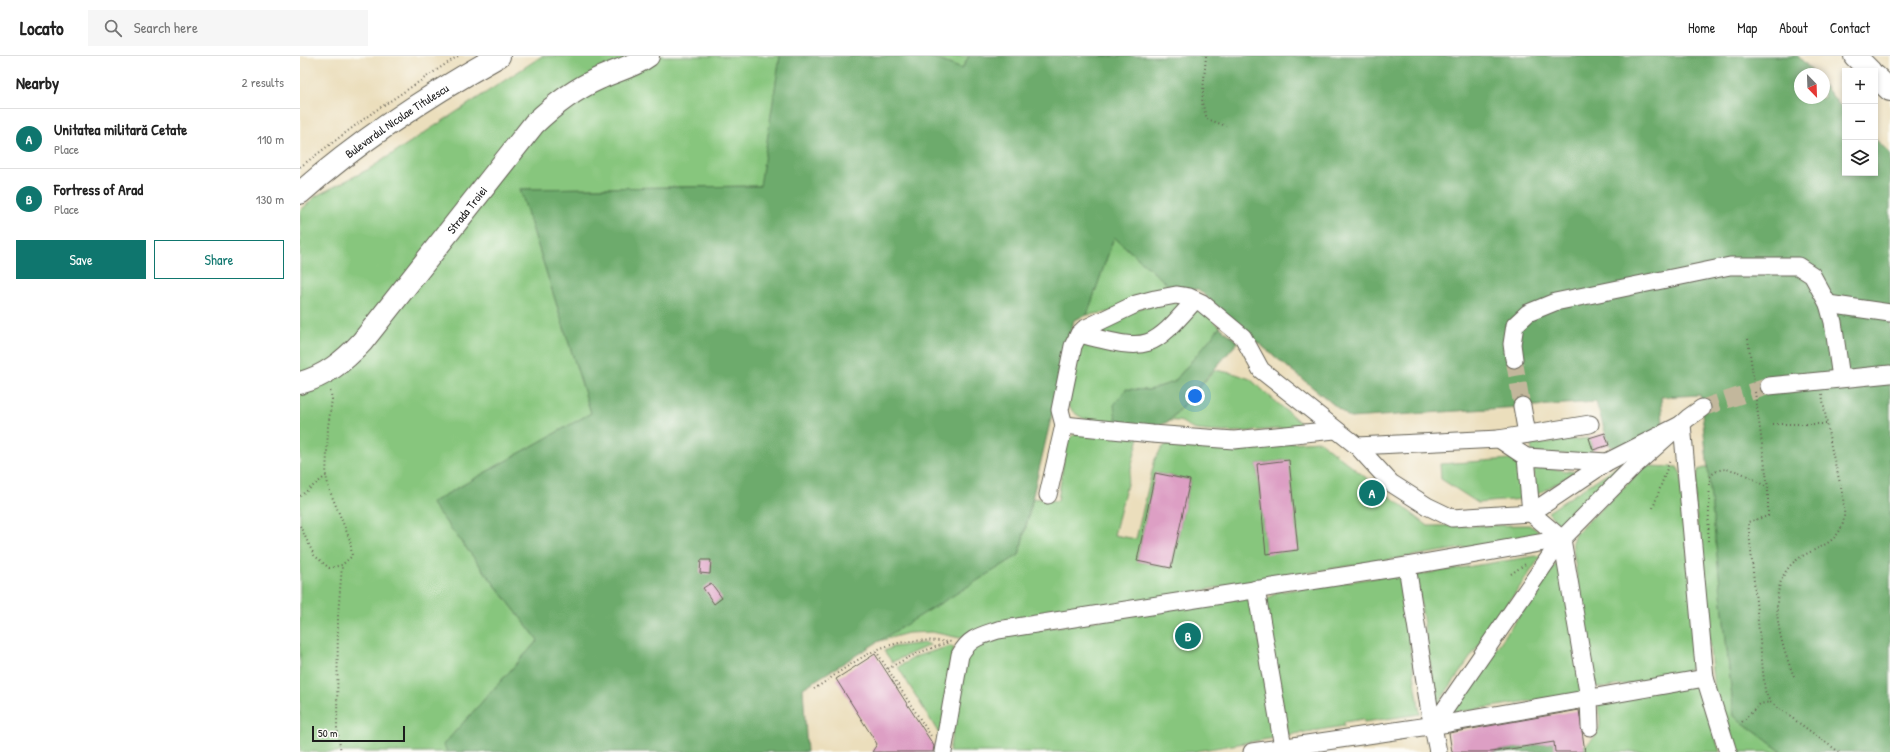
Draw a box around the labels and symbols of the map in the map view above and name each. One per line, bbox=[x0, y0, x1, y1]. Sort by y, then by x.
north arrow bbox=[1794, 68, 1830, 104]
street label: Bulevardul Nicolae Titulescu bbox=[341, 79, 452, 162]
street label: Strada Troiei bbox=[442, 182, 491, 237]
your location bbox=[1185, 386, 1205, 406]
pin: A bbox=[1359, 478, 1385, 508]
pin: B bbox=[1175, 621, 1201, 651]
scale bar bbox=[312, 724, 405, 743]

